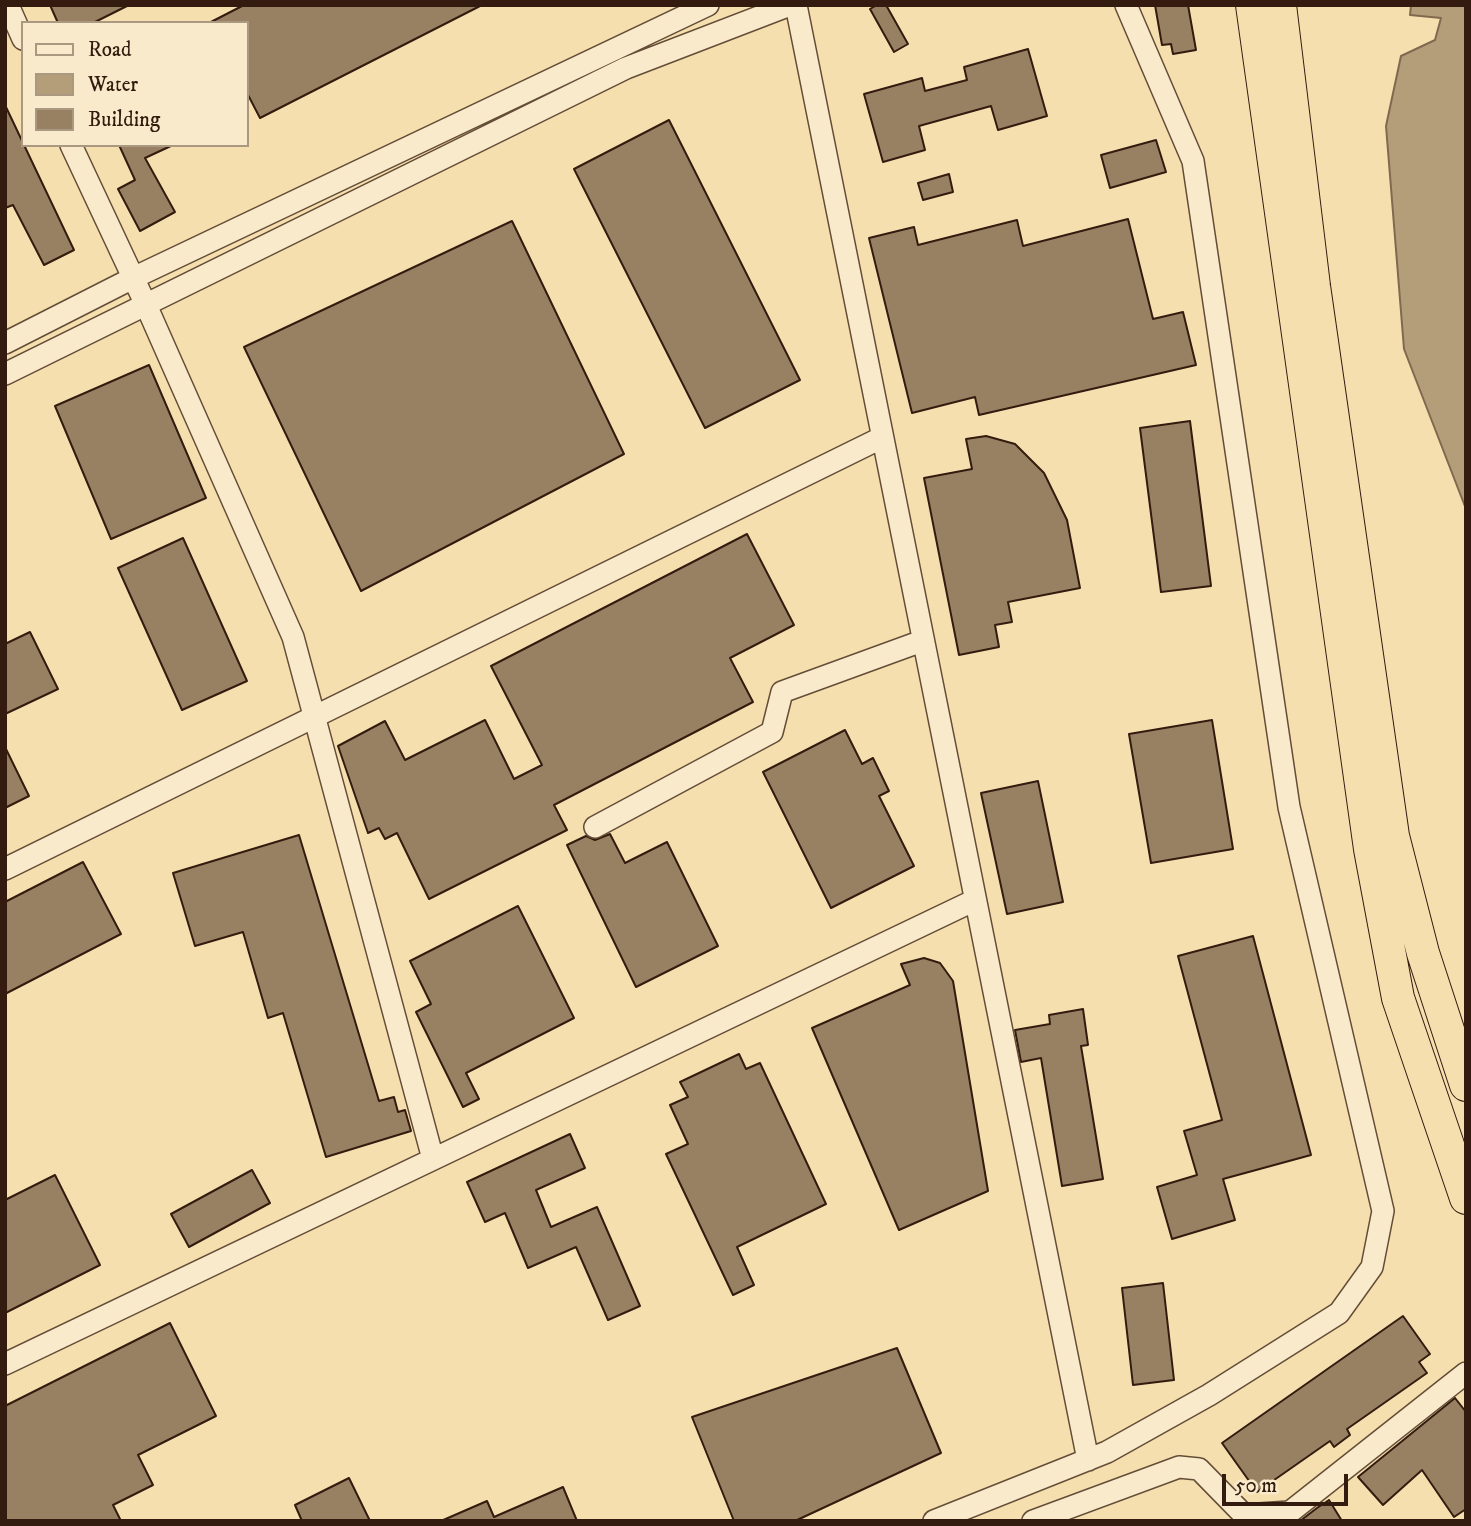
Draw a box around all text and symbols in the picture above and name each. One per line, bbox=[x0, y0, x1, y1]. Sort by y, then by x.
legend bbox=[21, 21, 248, 147]
text: Road bbox=[88, 37, 132, 63]
text: Water bbox=[88, 72, 138, 98]
text: Building bbox=[88, 107, 160, 133]
scale bar bbox=[1226, 1460, 1352, 1504]
text: 50 m bbox=[1235, 1473, 1277, 1499]

